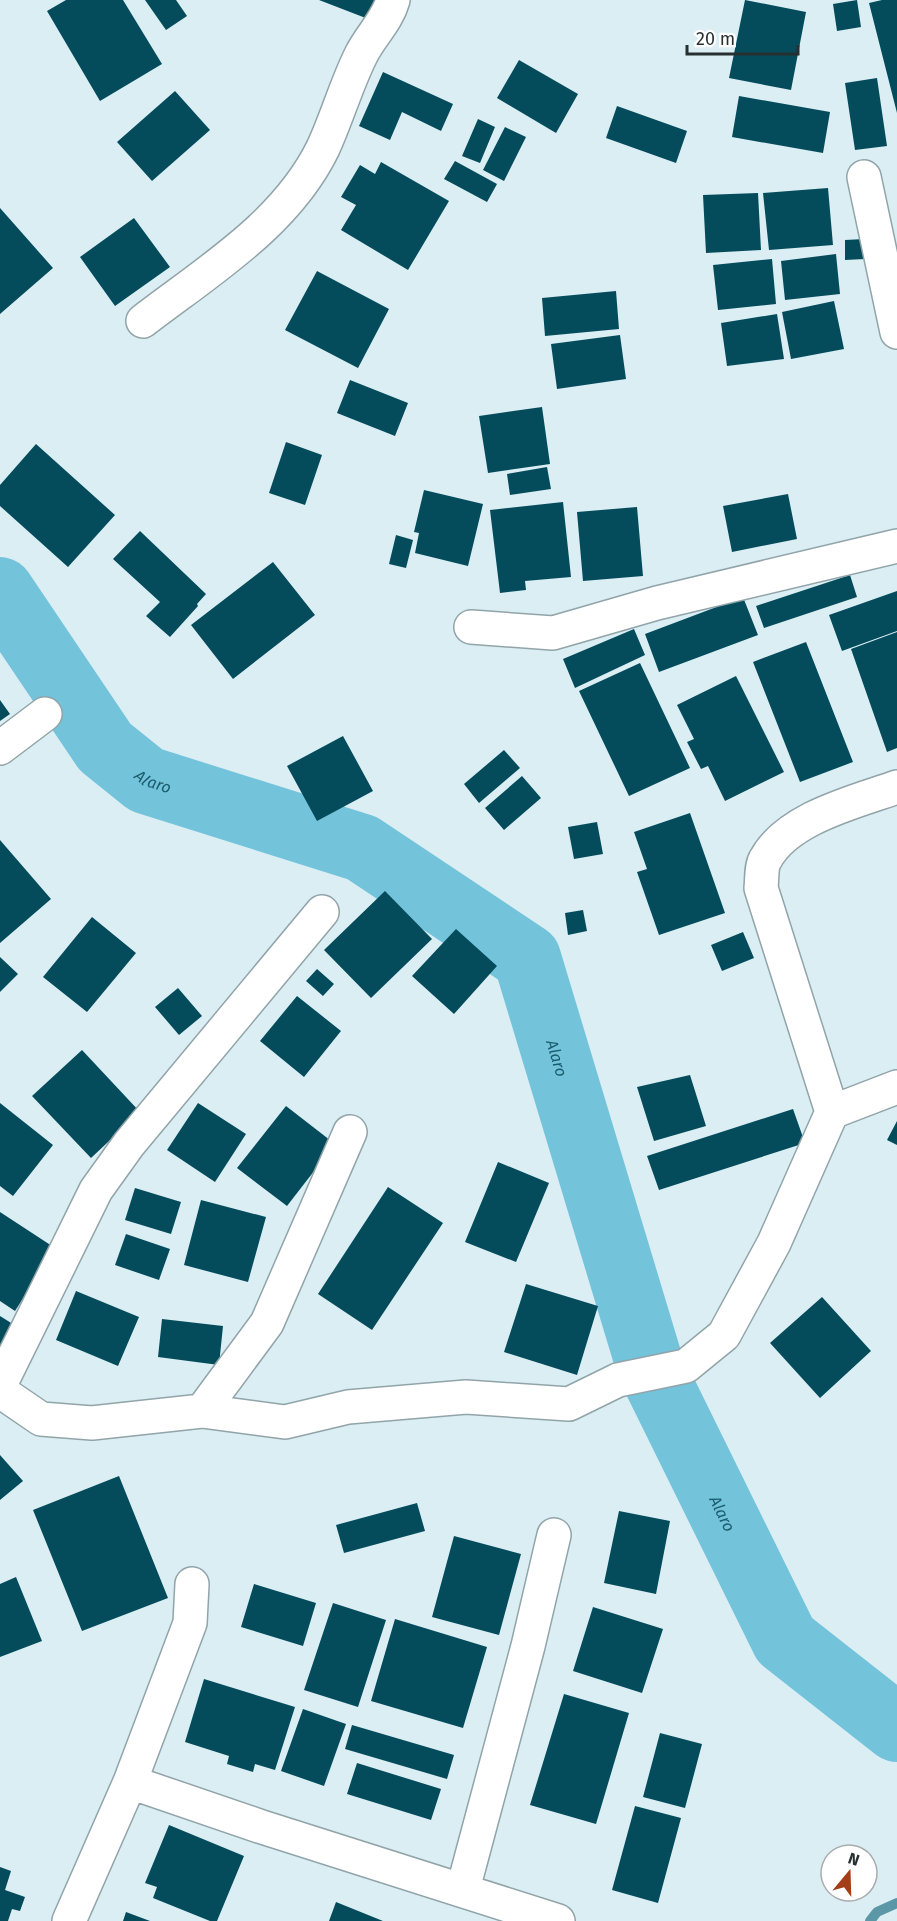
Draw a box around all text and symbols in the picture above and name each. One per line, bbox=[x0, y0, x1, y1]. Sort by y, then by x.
scale bar bbox=[687, 18, 798, 56]
text: 20 m bbox=[696, 28, 735, 50]
water label: Alaro bbox=[130, 765, 174, 797]
water label: Alaro bbox=[542, 1036, 572, 1079]
water label: Alaro bbox=[705, 1492, 740, 1535]
north arrow bbox=[819, 1843, 879, 1903]
text: N bbox=[846, 1849, 862, 1870]

